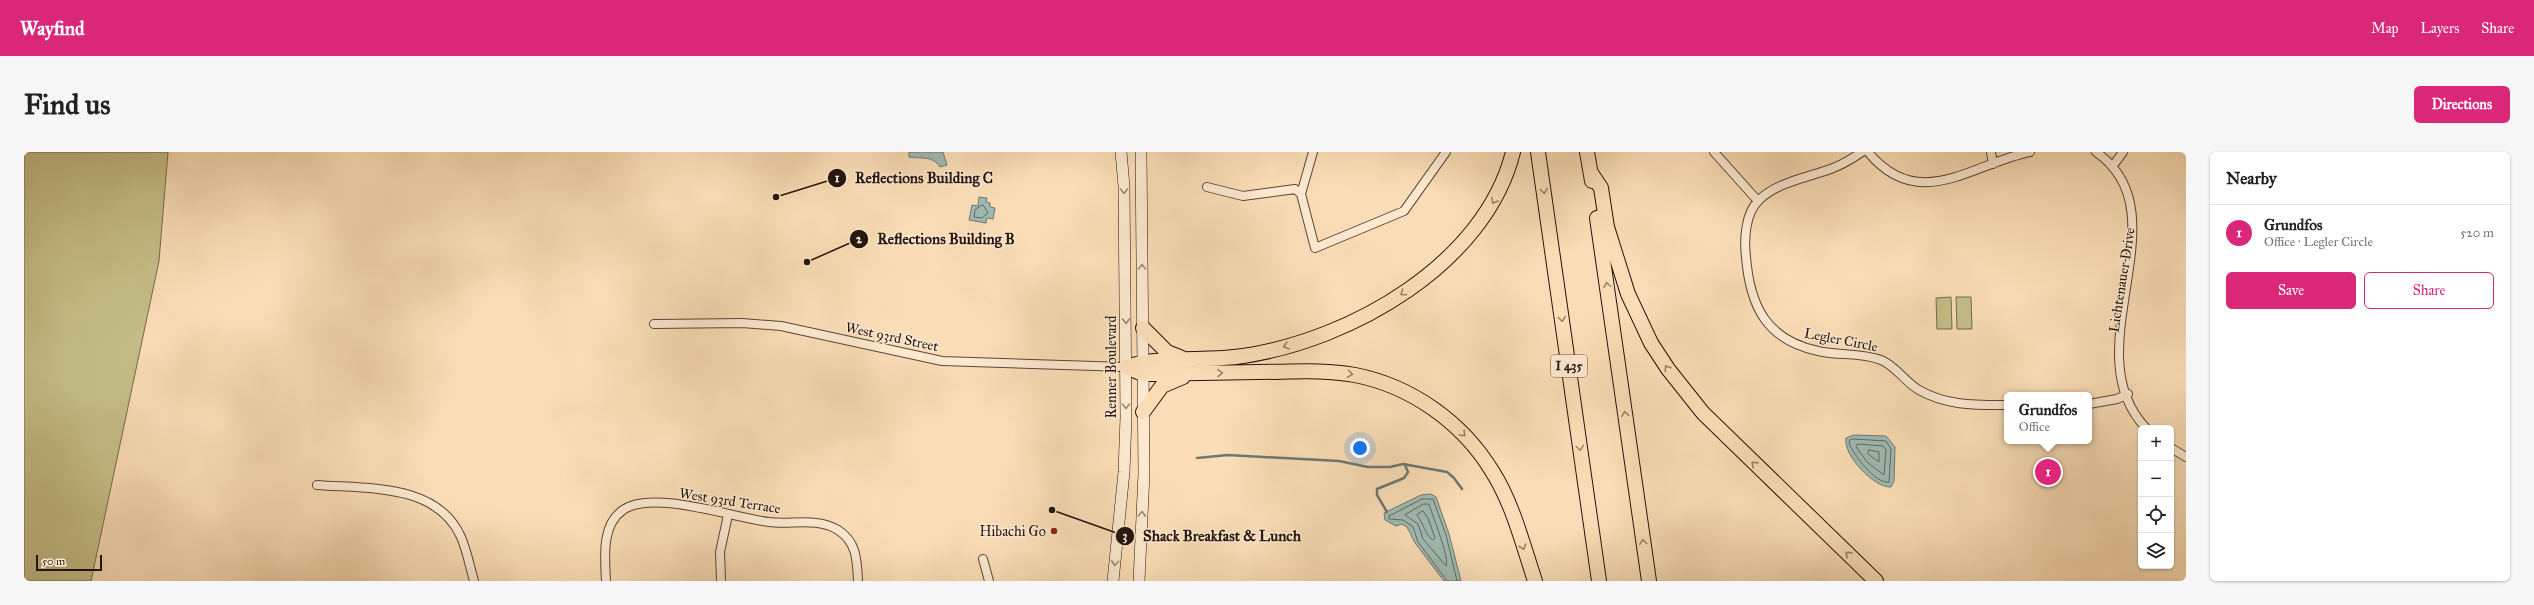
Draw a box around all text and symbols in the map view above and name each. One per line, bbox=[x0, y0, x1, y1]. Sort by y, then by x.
text: Wayfind bbox=[20, 17, 85, 40]
text: Map bbox=[2371, 20, 2399, 37]
text: Layers bbox=[2421, 20, 2459, 37]
text: Share bbox=[2481, 20, 2514, 37]
button: Directions bbox=[2414, 86, 2510, 123]
text: Find us bbox=[24, 87, 110, 122]
callout: Reflections Building C bbox=[827, 164, 1001, 191]
text: Nearby bbox=[2226, 168, 2277, 189]
text: Reflections Building C bbox=[855, 169, 993, 188]
text: 1 bbox=[835, 171, 840, 185]
one-way arrow bbox=[1120, 188, 1128, 194]
one-way arrow bbox=[1539, 188, 1548, 194]
one-way arrow bbox=[1492, 197, 1499, 204]
text: Grundfos bbox=[2264, 216, 2322, 234]
callout: Reflections Building B bbox=[849, 225, 1023, 252]
text: 1 bbox=[2236, 225, 2242, 241]
text: 520 m bbox=[2460, 225, 2494, 241]
street label: Lichtenauer Drive bbox=[2105, 226, 2139, 334]
text: Reflections Building B bbox=[877, 230, 1015, 249]
text: 2 bbox=[856, 232, 863, 246]
text: Office · Legler Circle bbox=[2264, 234, 2373, 250]
one-way arrow bbox=[1138, 264, 1146, 270]
button: Save bbox=[2226, 272, 2356, 309]
button: Share bbox=[2364, 272, 2494, 309]
one-way arrow bbox=[1603, 282, 1612, 288]
one-way arrow bbox=[1401, 288, 1408, 295]
street label: Renner Boulevard bbox=[1103, 315, 1120, 419]
one-way arrow bbox=[1557, 316, 1566, 322]
one-way arrow bbox=[1121, 318, 1130, 324]
street label: West 93rd Street bbox=[844, 319, 940, 355]
street label: Legler Circle bbox=[1803, 325, 1879, 355]
one-way arrow bbox=[1283, 342, 1290, 350]
road number: I 435 bbox=[1551, 355, 1587, 377]
one-way arrow bbox=[1665, 365, 1672, 372]
one-way arrow bbox=[1217, 369, 1223, 377]
one-way arrow bbox=[1346, 369, 1353, 378]
popup bbox=[2004, 392, 2092, 444]
text: Grundfos bbox=[2019, 401, 2077, 419]
one-way arrow bbox=[1122, 403, 1130, 409]
one-way arrow bbox=[1621, 411, 1630, 417]
text: Office bbox=[2019, 419, 2050, 435]
map controls bbox=[2138, 425, 2174, 569]
button: + bbox=[2138, 425, 2174, 461]
one-way arrow bbox=[1458, 429, 1465, 437]
your location bbox=[1350, 438, 1370, 458]
one-way arrow bbox=[1575, 445, 1584, 451]
pin: 1 bbox=[2035, 457, 2061, 487]
one-way arrow bbox=[1751, 461, 1759, 468]
button: − bbox=[2138, 461, 2174, 497]
street label: West 93rd Terrace bbox=[678, 485, 782, 517]
button: locate bbox=[2138, 497, 2174, 533]
one-way arrow bbox=[1138, 511, 1146, 517]
place label: Hibachi Go bbox=[979, 523, 1046, 540]
callout: Shack Breakfast & Lunch bbox=[1115, 523, 1309, 550]
marker: Hibachi Go bbox=[1049, 526, 1059, 536]
text: Shack Breakfast & Lunch bbox=[1143, 527, 1302, 545]
text: 3 bbox=[1123, 529, 1128, 544]
button: layers bbox=[2138, 533, 2174, 569]
one-way arrow bbox=[1639, 539, 1648, 545]
one-way arrow bbox=[1519, 543, 1527, 550]
one-way arrow bbox=[1845, 551, 1853, 559]
scale bar bbox=[36, 553, 102, 572]
text: 50 m bbox=[42, 555, 65, 568]
one-way arrow bbox=[1110, 560, 1119, 566]

